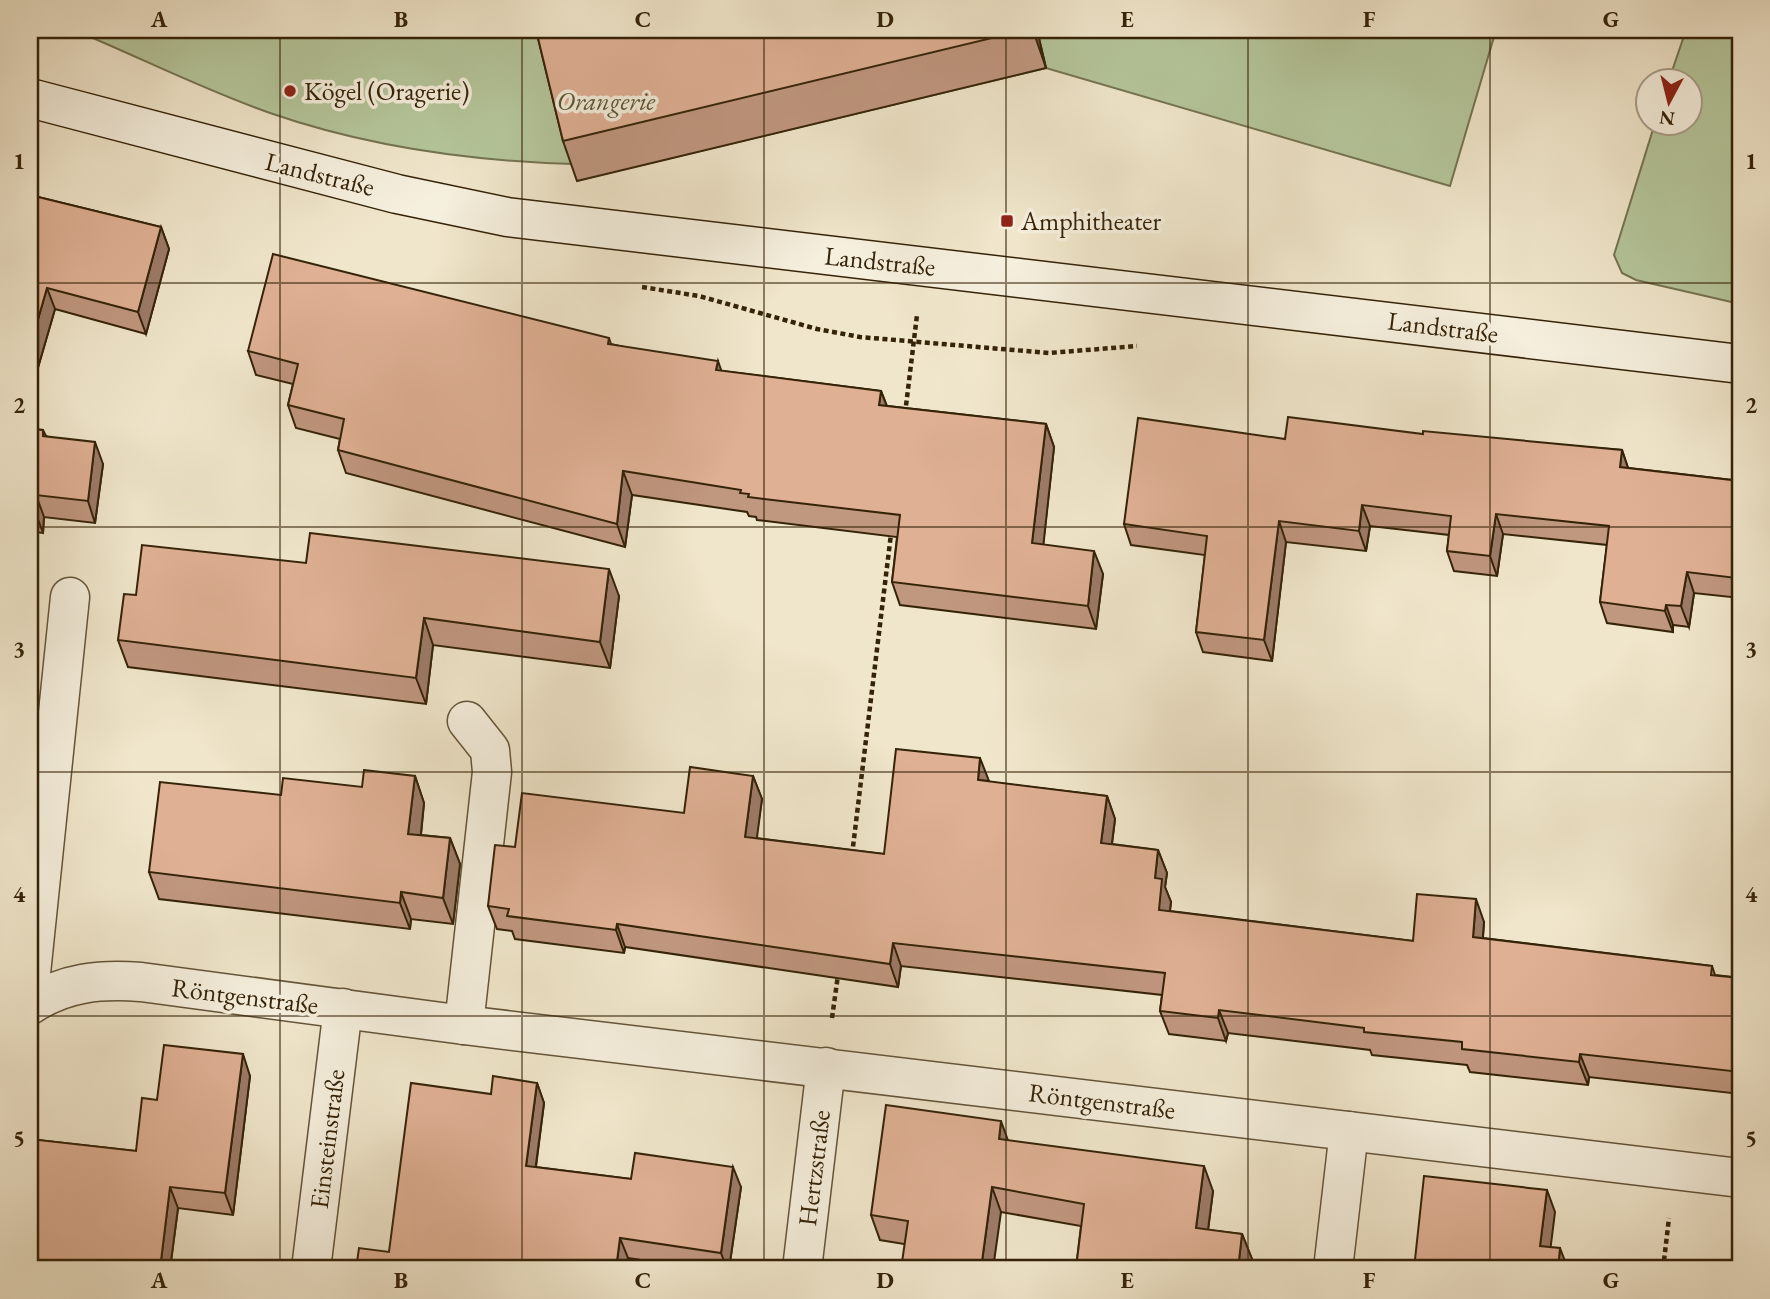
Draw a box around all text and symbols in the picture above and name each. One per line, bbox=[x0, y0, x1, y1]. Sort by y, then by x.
text: A bbox=[150, 4, 168, 34]
text: B bbox=[394, 4, 408, 34]
text: C bbox=[635, 4, 651, 34]
text: D bbox=[876, 4, 894, 34]
text: E bbox=[1120, 4, 1134, 34]
text: F bbox=[1363, 4, 1376, 34]
text: G bbox=[1603, 4, 1619, 34]
north arrow bbox=[1634, 66, 1704, 136]
place label: Kögel (Oragerie) bbox=[304, 74, 469, 108]
marker: Kögel (Oragerie) bbox=[282, 83, 298, 99]
park label: Orangerie bbox=[557, 84, 656, 118]
text: N bbox=[1657, 105, 1676, 132]
street label: Landstraße bbox=[262, 144, 378, 204]
text: 1 bbox=[13, 146, 25, 176]
text: 1 bbox=[1745, 146, 1757, 176]
place label: Amphitheater bbox=[1020, 204, 1161, 238]
marker: Amphitheater bbox=[999, 213, 1015, 229]
street label: Landstraße bbox=[823, 238, 937, 284]
street label: Landstraße bbox=[1386, 303, 1500, 351]
text: 2 bbox=[13, 390, 25, 420]
text: 2 bbox=[1745, 390, 1757, 420]
text: 3 bbox=[13, 634, 25, 664]
text: 3 bbox=[1745, 634, 1757, 664]
text: 4 bbox=[13, 879, 26, 909]
text: 4 bbox=[1745, 879, 1758, 909]
street label: Röntgenstraße bbox=[170, 970, 320, 1022]
street label: Einsteinstraße bbox=[302, 1067, 352, 1211]
street label: Röntgenstraße bbox=[1027, 1075, 1177, 1127]
street label: Hertzstraße bbox=[790, 1108, 838, 1228]
text: 5 bbox=[13, 1123, 25, 1153]
text: 5 bbox=[1745, 1123, 1757, 1153]
text: A bbox=[150, 1265, 168, 1295]
text: B bbox=[394, 1265, 408, 1295]
text: C bbox=[635, 1265, 651, 1295]
text: D bbox=[876, 1265, 894, 1295]
text: E bbox=[1120, 1265, 1134, 1295]
text: F bbox=[1363, 1265, 1376, 1295]
text: G bbox=[1603, 1265, 1619, 1295]

